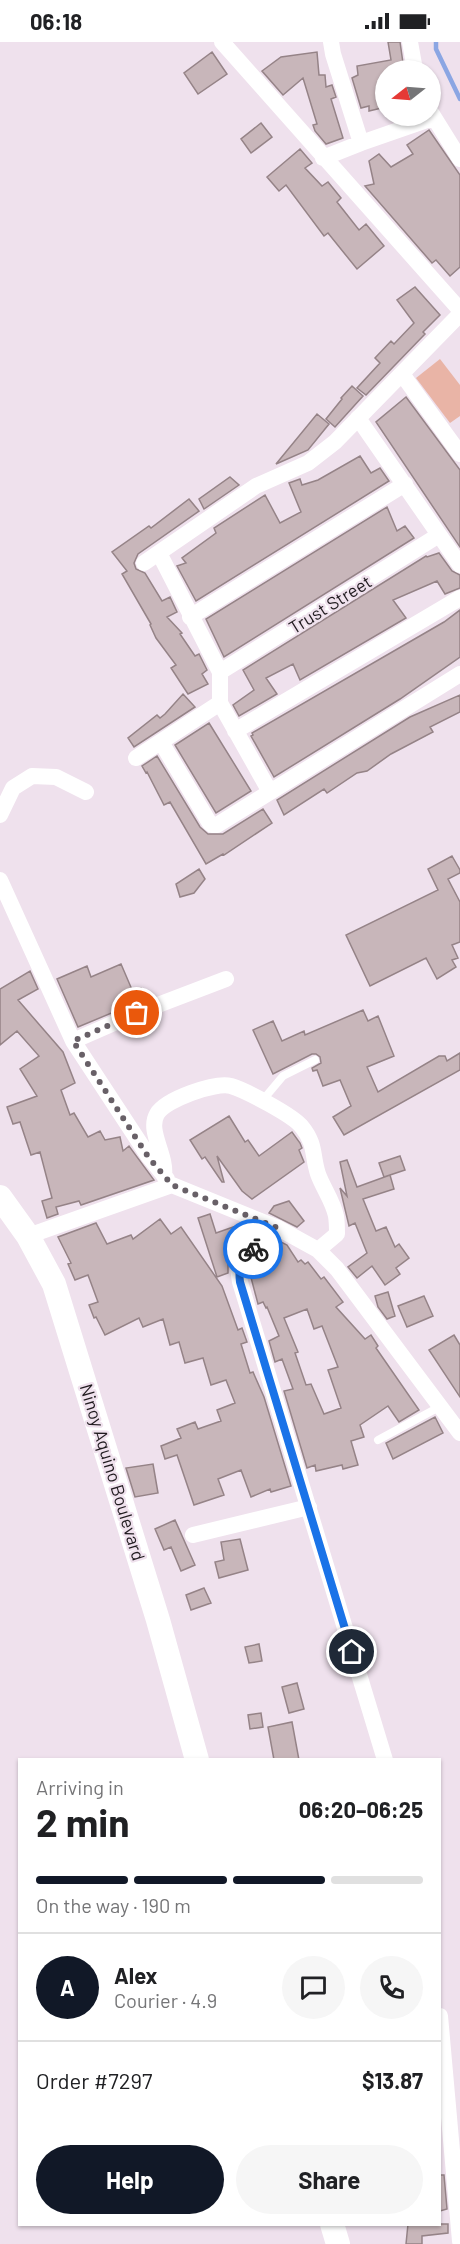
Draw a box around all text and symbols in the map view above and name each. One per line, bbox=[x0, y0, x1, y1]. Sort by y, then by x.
text: 06:18 bbox=[30, 8, 82, 34]
north arrow bbox=[375, 60, 441, 126]
map controls bbox=[375, 60, 441, 126]
street label: Trust Street bbox=[285, 570, 375, 638]
pin bbox=[111, 987, 162, 1038]
icon: bag bbox=[120, 996, 153, 1029]
courier bbox=[223, 1219, 283, 1279]
icon: bike bbox=[237, 1233, 270, 1266]
street label: Ninoy Aquino Boulevard bbox=[76, 1381, 150, 1563]
pin bbox=[326, 1626, 377, 1677]
icon: home bbox=[335, 1635, 368, 1668]
text: Arriving in bbox=[36, 1775, 124, 1799]
text: 06:20–06:25 bbox=[299, 1796, 423, 1822]
text: 2 min bbox=[36, 1798, 129, 1845]
text: On the way · 190 m bbox=[36, 1893, 191, 1917]
button: chat bbox=[282, 1956, 345, 2019]
button: phone bbox=[360, 1956, 423, 2019]
text: Alex bbox=[114, 1962, 157, 1988]
text: A bbox=[60, 1974, 75, 2000]
text: Courier · 4.9 bbox=[114, 1988, 217, 2012]
text: Order #7297 bbox=[36, 2067, 152, 2093]
text: $13.87 bbox=[362, 2067, 423, 2093]
button: Help bbox=[36, 2145, 224, 2214]
button: Share bbox=[236, 2145, 423, 2214]

